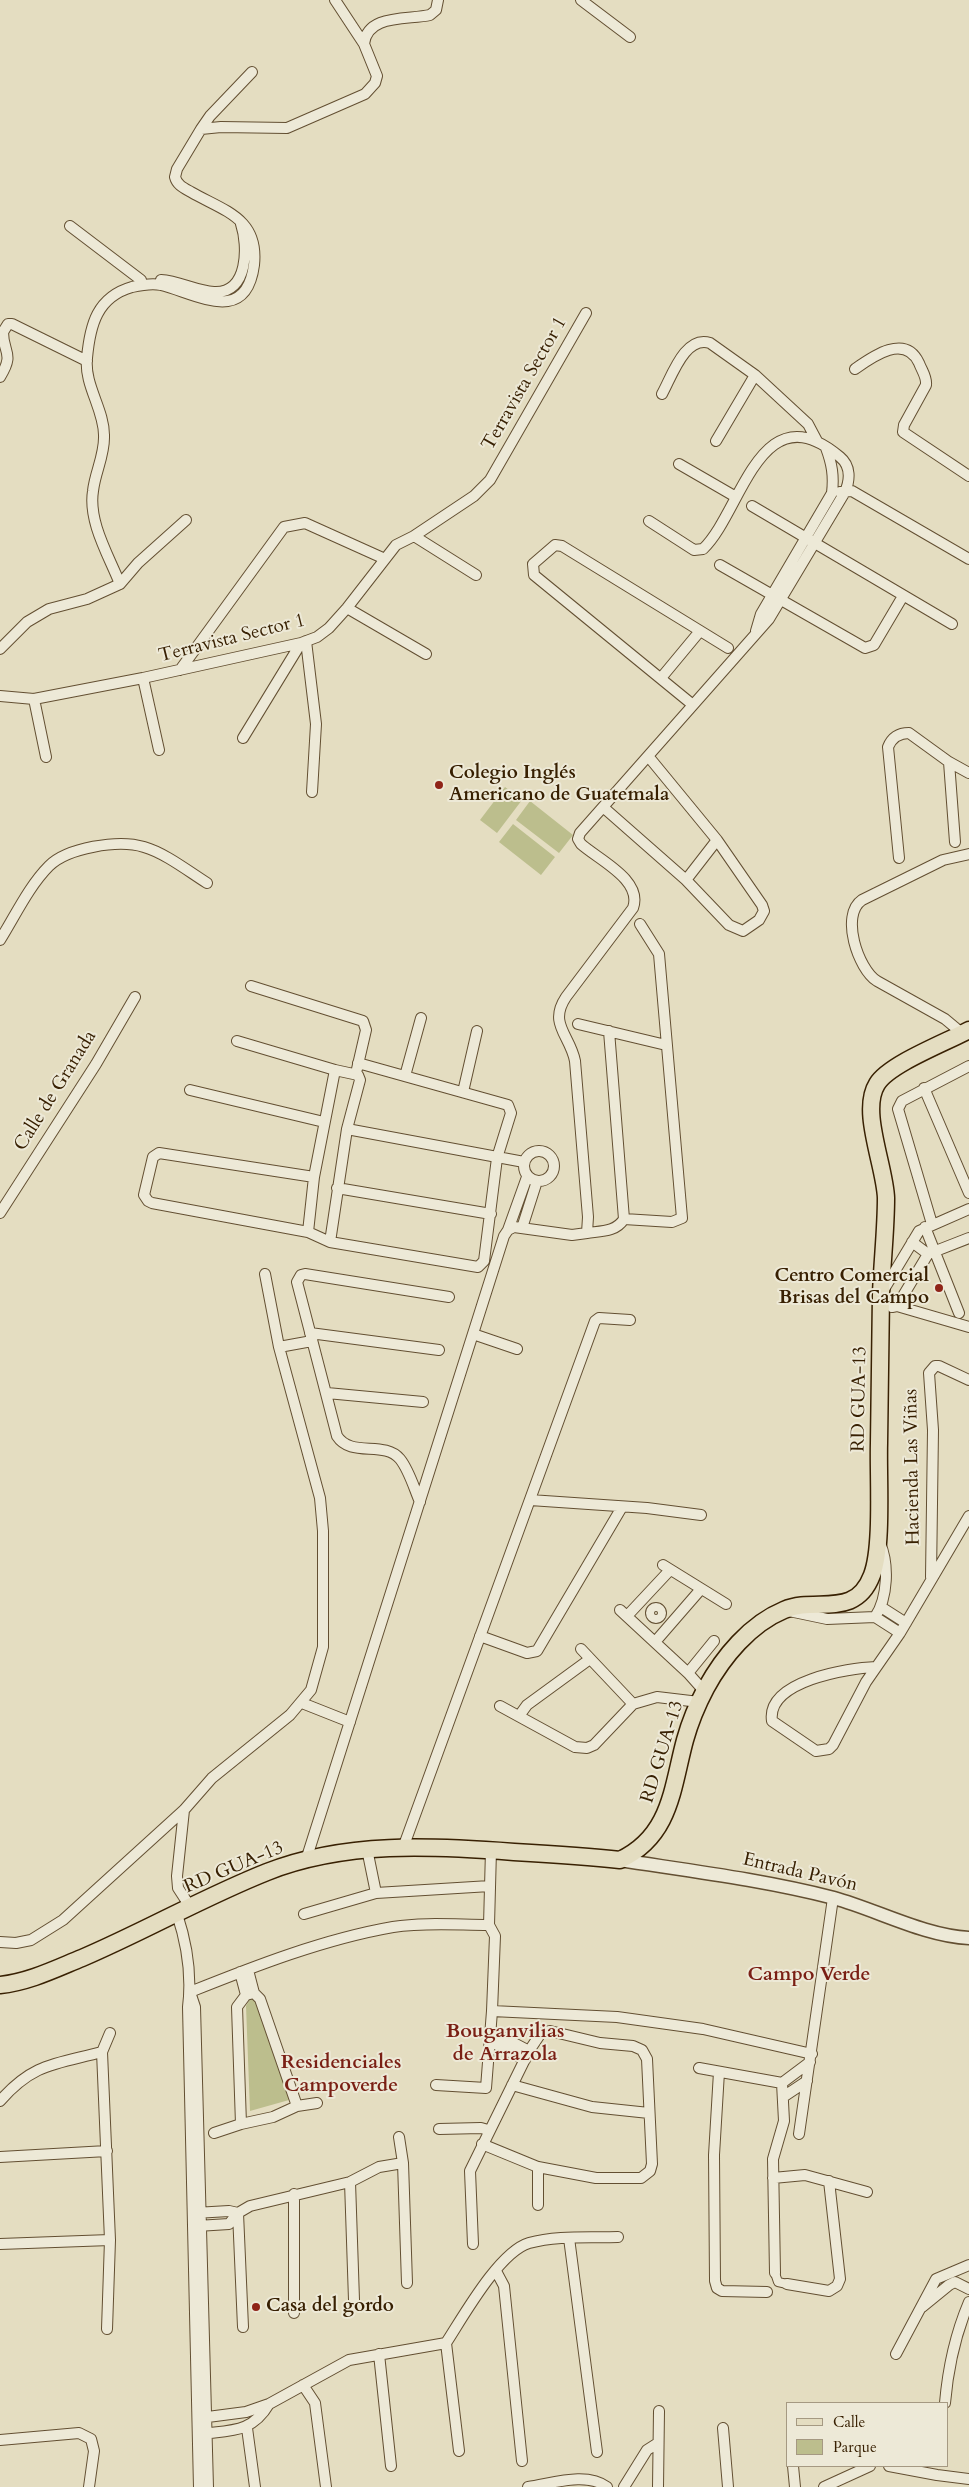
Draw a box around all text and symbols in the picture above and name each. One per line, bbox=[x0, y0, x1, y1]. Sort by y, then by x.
street label: Terravista Sector 1 bbox=[478, 313, 572, 455]
street label: Terravista Sector 1 bbox=[156, 610, 308, 668]
place label: Colegio Inglés Americano de Guatemala bbox=[449, 763, 669, 807]
marker: Colegio Inglés Americano de Guatemala bbox=[433, 779, 445, 791]
street label: Calle de Granada bbox=[10, 1027, 102, 1155]
place label: Centro Comercial Brisas del Campo bbox=[775, 1266, 929, 1310]
marker: Centro Comercial Brisas del Campo bbox=[933, 1282, 945, 1294]
street label: RD GUA-13 bbox=[848, 1346, 872, 1452]
street label: Hacienda Las Viñas bbox=[900, 1388, 926, 1546]
street label: RD GUA-13 bbox=[637, 1698, 689, 1806]
street label: RD GUA-13 bbox=[181, 1837, 287, 1899]
street label: Entrada Pavón bbox=[740, 1849, 860, 1897]
district label: Campo Verde bbox=[748, 1963, 870, 1987]
district label: Bouganvilias de Arrazola bbox=[446, 2020, 564, 2067]
district label: Residenciales Campoverde bbox=[281, 2051, 401, 2098]
place label: Casa del gordo bbox=[266, 2296, 394, 2318]
marker: Casa del gordo bbox=[250, 2301, 262, 2313]
legend bbox=[786, 2402, 949, 2467]
text: Calle bbox=[833, 2412, 865, 2432]
text: Parque bbox=[833, 2437, 877, 2457]

